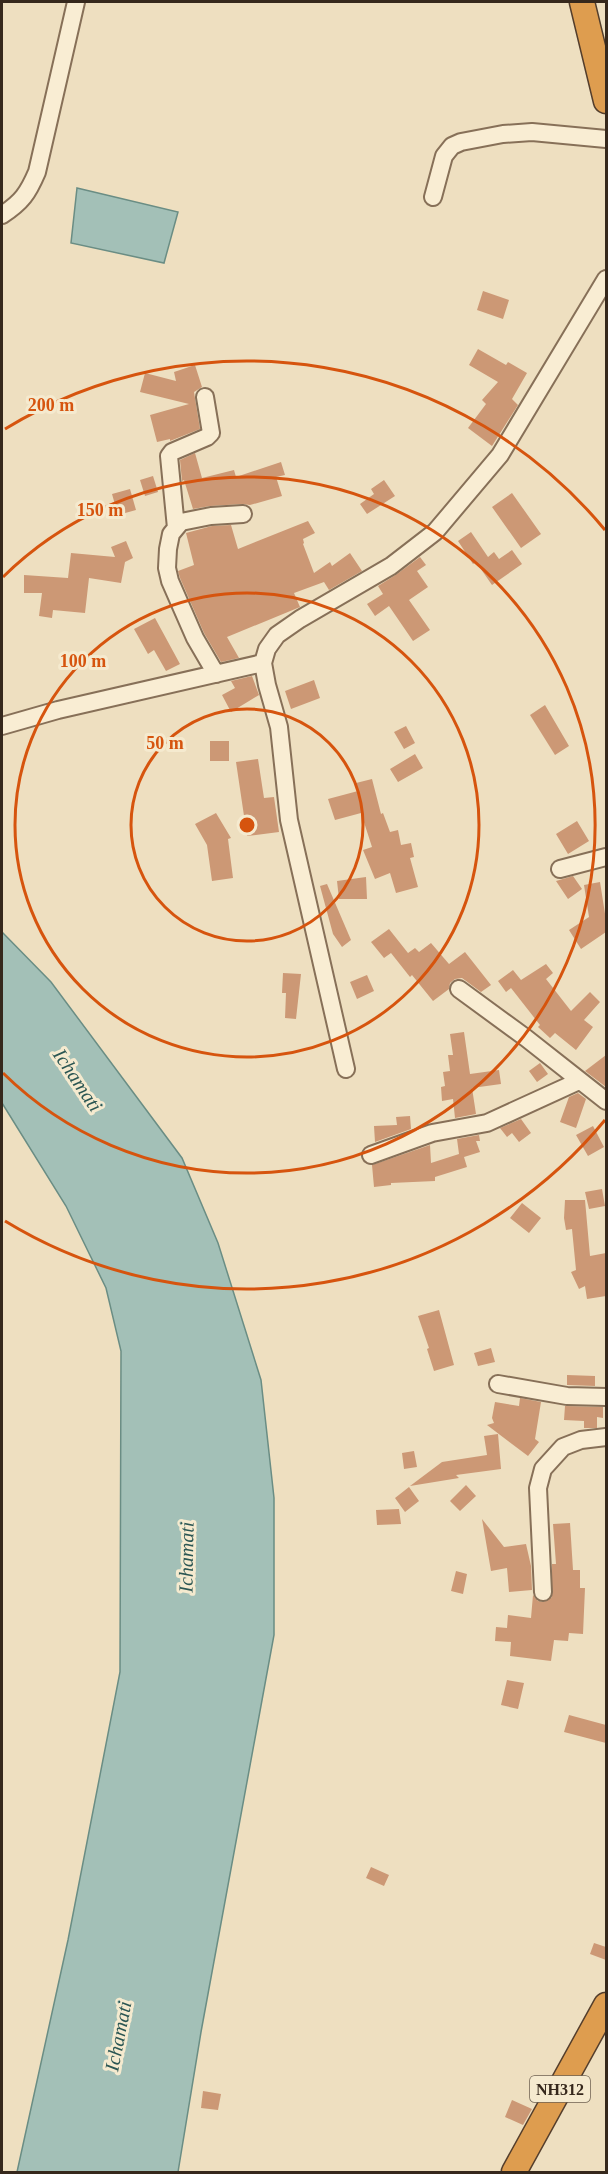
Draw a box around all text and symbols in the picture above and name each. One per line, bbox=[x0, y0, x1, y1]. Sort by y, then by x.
text: 200 m bbox=[28, 395, 74, 415]
text: 150 m bbox=[77, 500, 123, 520]
text: 100 m bbox=[60, 651, 106, 671]
text: 50 m bbox=[146, 733, 184, 753]
centre of rings bbox=[237, 815, 257, 835]
water label: Ichamati bbox=[48, 1044, 107, 1116]
water label: Ichamati bbox=[174, 1521, 198, 1594]
water label: Ichamati bbox=[100, 1999, 136, 2074]
road number: NH312 bbox=[530, 2076, 590, 2102]

